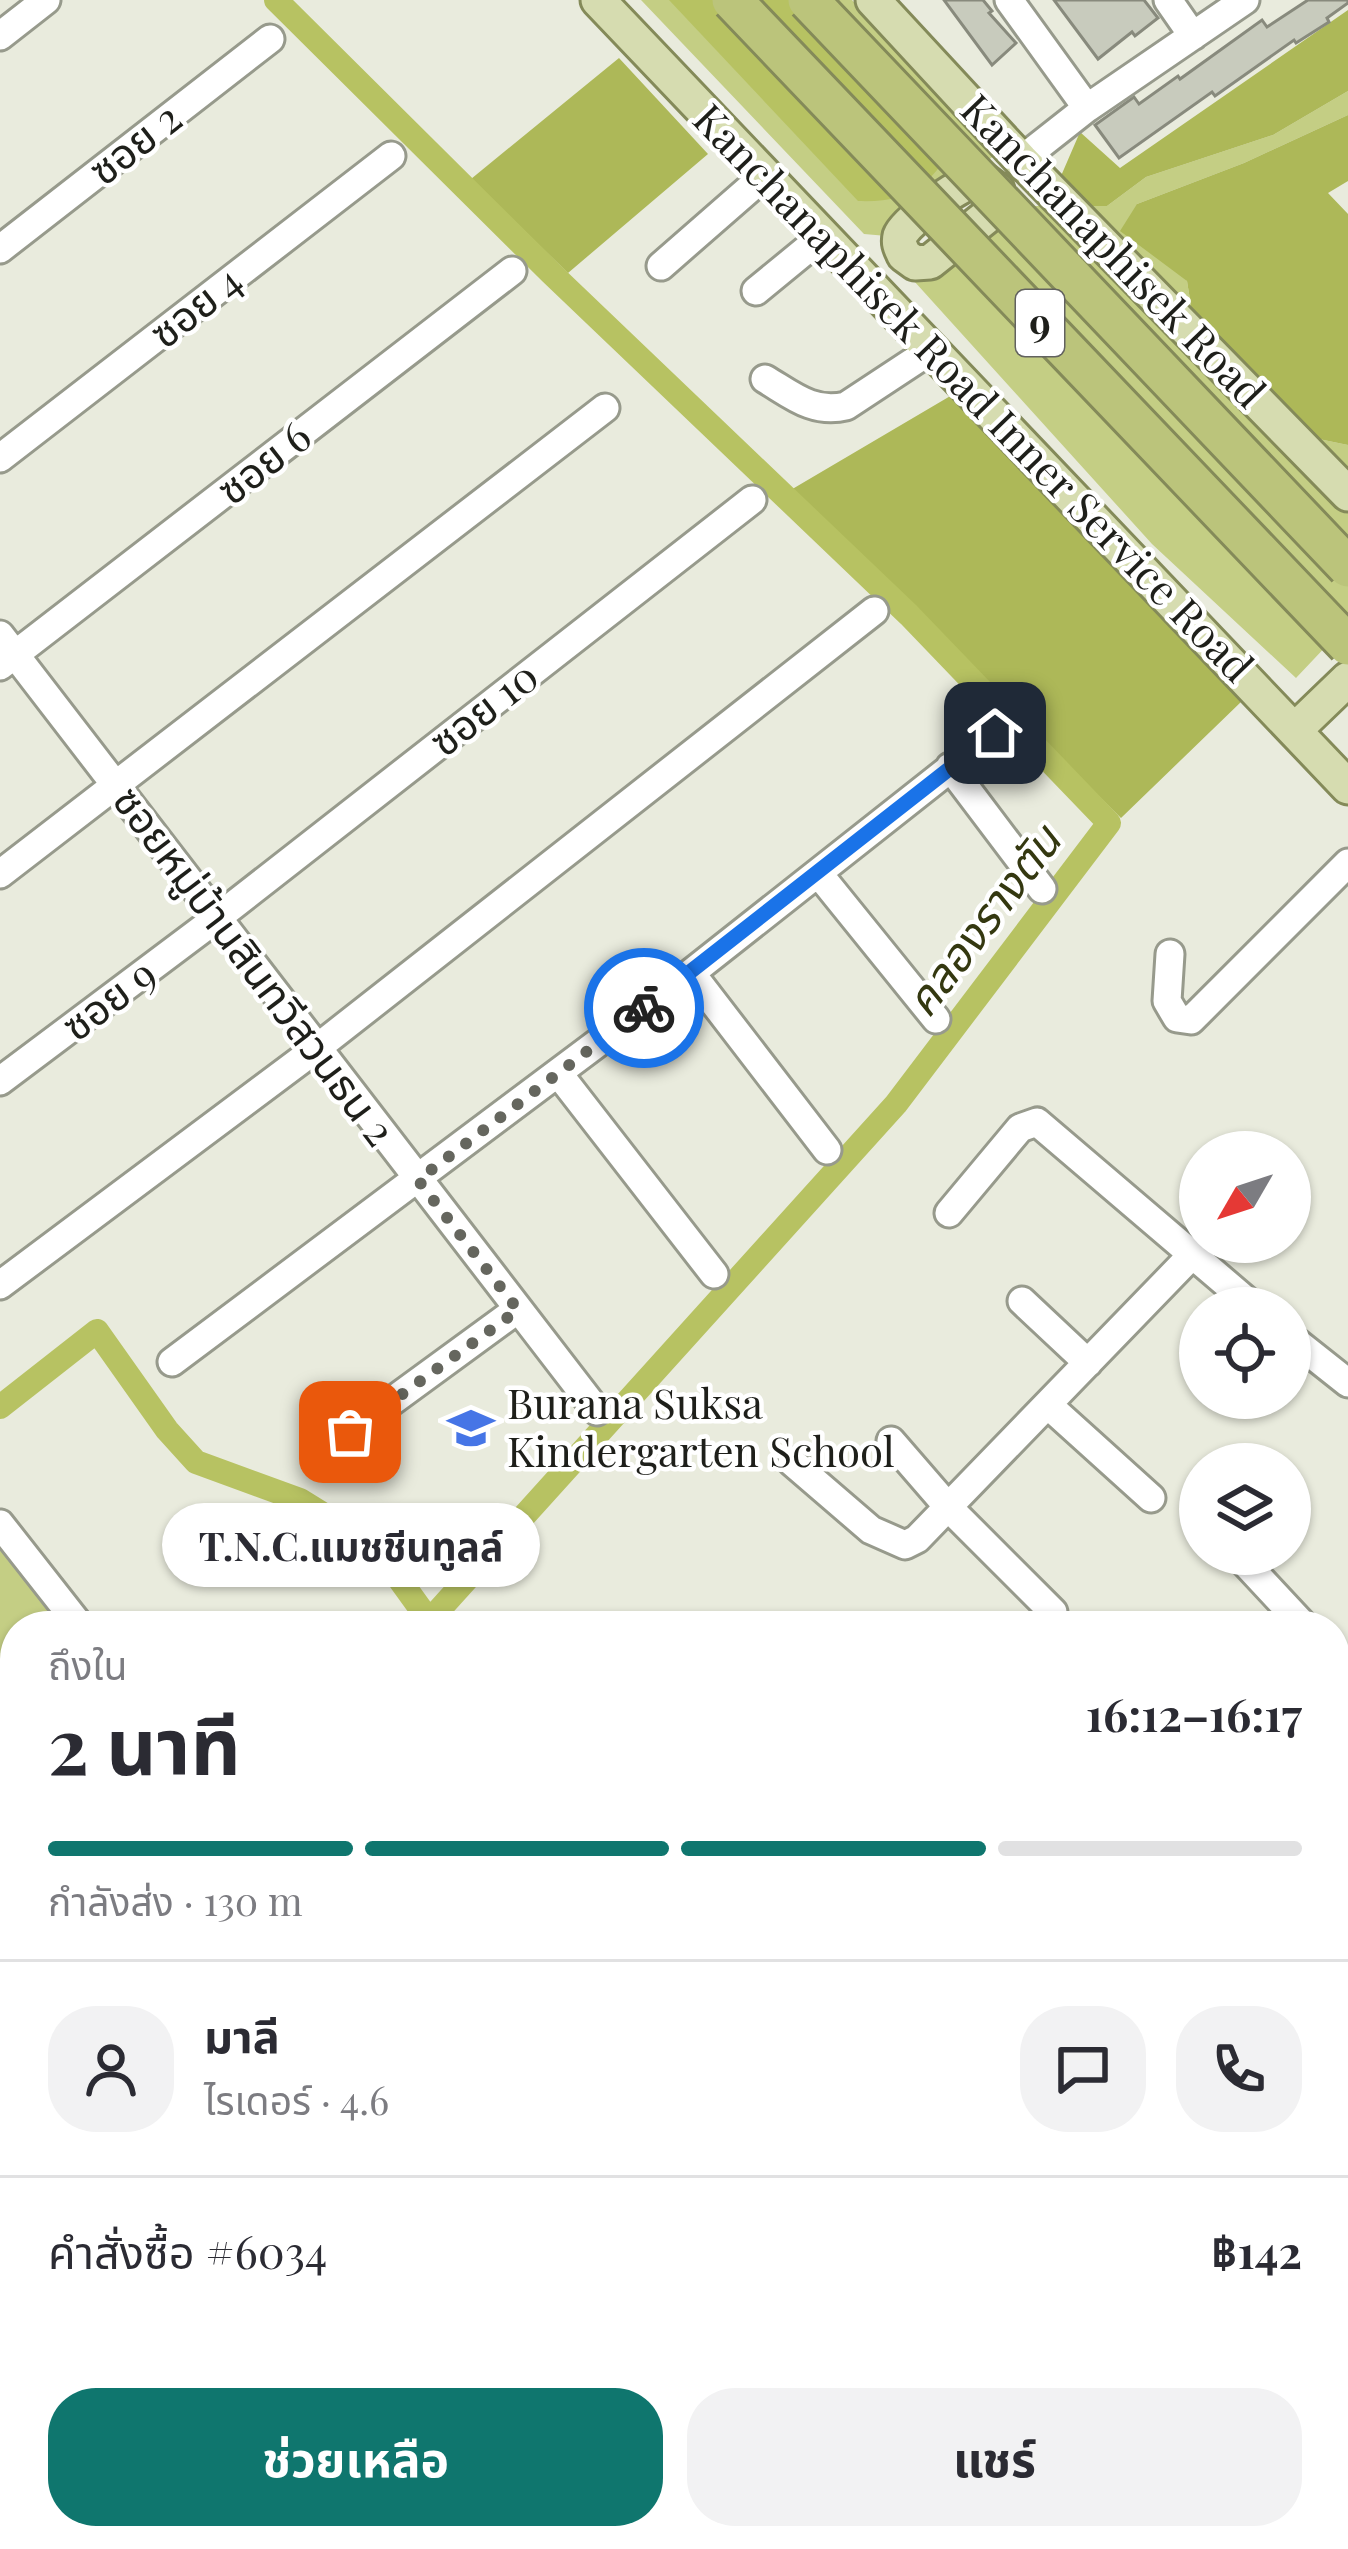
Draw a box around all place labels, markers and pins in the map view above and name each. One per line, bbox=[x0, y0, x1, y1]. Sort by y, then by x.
pin bbox=[944, 682, 1046, 784]
place label: Burana Suksa Kindergarten School bbox=[507, 1374, 895, 1478]
pin bbox=[299, 1381, 401, 1483]
school or university icon: Burana Suksa Kindergarten School bbox=[446, 1403, 496, 1453]
callout: T.N.C.แมชชีนทูลล์ bbox=[161, 1504, 539, 1588]

